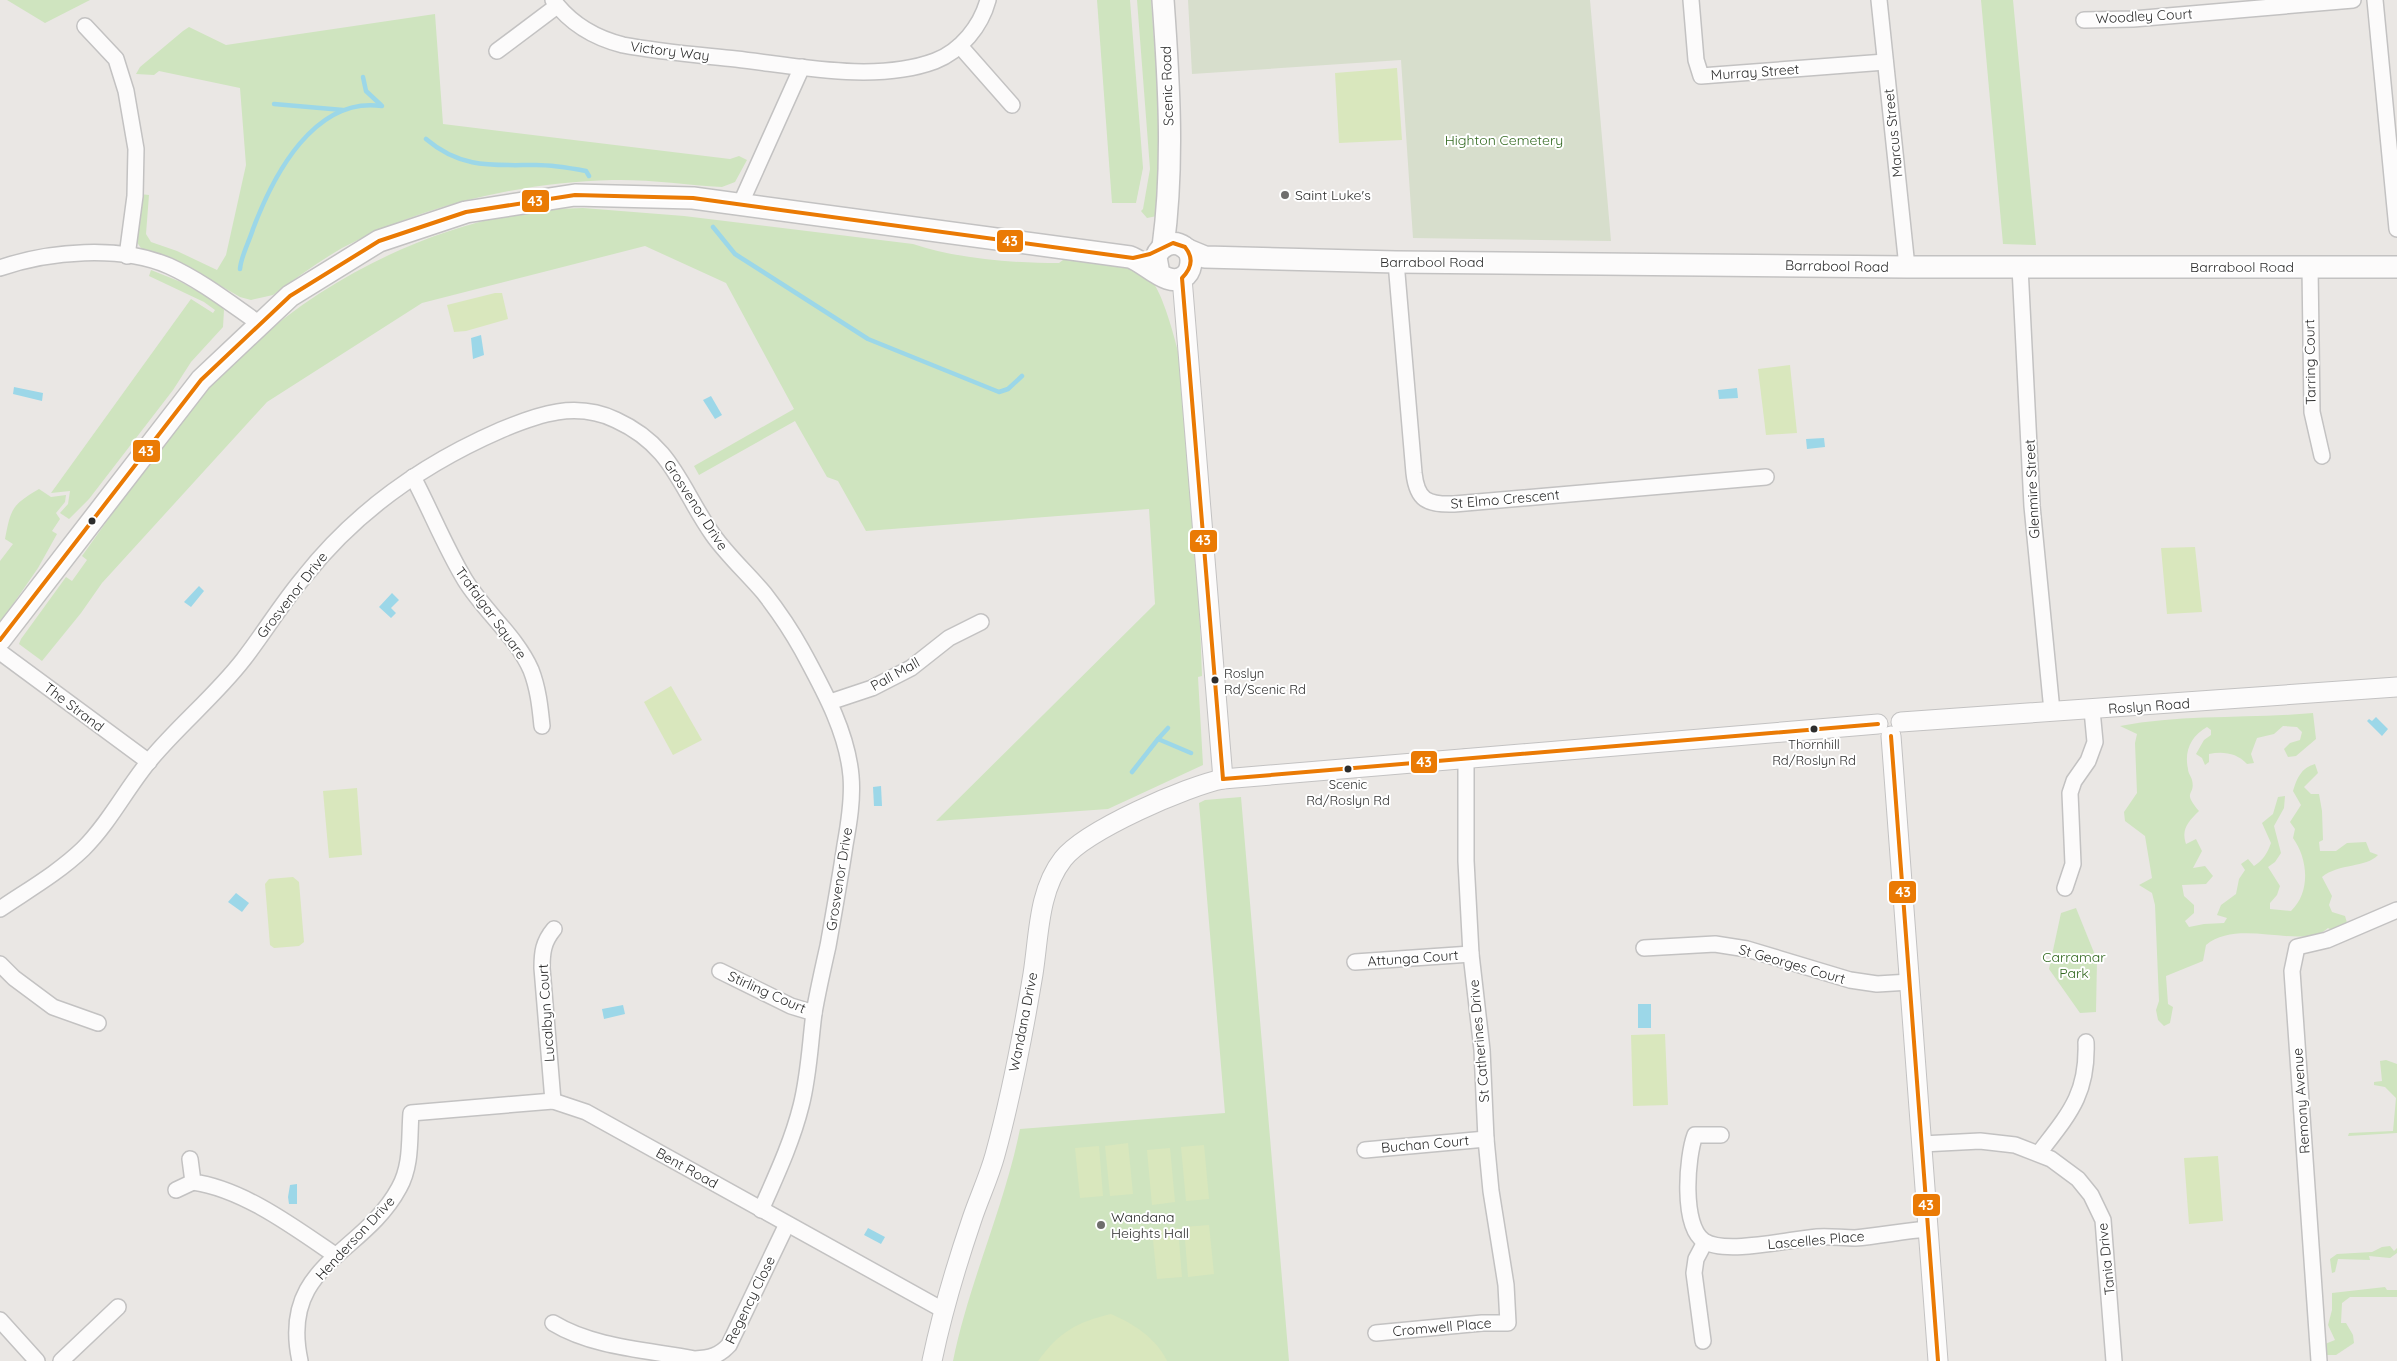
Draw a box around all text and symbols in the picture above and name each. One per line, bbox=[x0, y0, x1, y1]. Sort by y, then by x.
street label: Woodley Court bbox=[2095, 4, 2193, 28]
street label: Victory Way bbox=[629, 37, 711, 65]
street label: Scenic Road bbox=[1157, 46, 1177, 126]
street label: Murray Street bbox=[1710, 60, 1800, 84]
street label: Marcus Street bbox=[1879, 88, 1907, 178]
park label: Highton Cemetery bbox=[1445, 131, 1563, 149]
place label: Saint Luke's bbox=[1295, 186, 1371, 204]
line badge: 43 bbox=[521, 189, 550, 213]
marker: Saint Luke's bbox=[1279, 189, 1291, 201]
text: 43 bbox=[527, 192, 543, 210]
line badge: 43 bbox=[996, 229, 1024, 253]
text: 43 bbox=[1002, 232, 1018, 250]
street label: Barrabool Road bbox=[1380, 253, 1484, 271]
street label: Barrabool Road bbox=[1785, 256, 1889, 276]
street label: Barrabool Road bbox=[2190, 258, 2294, 276]
street label: Tarring Court bbox=[2300, 319, 2320, 405]
line badge: 43 bbox=[132, 439, 161, 463]
street label: Glenmire Street bbox=[2020, 439, 2044, 539]
text: 43 bbox=[138, 442, 154, 460]
street label: Grosvenor Drive bbox=[660, 456, 732, 554]
street label: St Elmo Crescent bbox=[1450, 485, 1561, 513]
unlabelled marker bbox=[87, 516, 97, 526]
line badge: 43 bbox=[1189, 529, 1218, 553]
text: 43 bbox=[1195, 531, 1211, 549]
street label: Grosvenor Drive bbox=[253, 548, 331, 642]
street label: Trafalgar Square bbox=[451, 563, 531, 663]
street label: Pall Mall bbox=[867, 653, 923, 695]
place label: Roslyn Rd/Scenic Rd bbox=[1224, 665, 1306, 697]
marker: Roslyn Rd/Scenic Rd bbox=[1210, 675, 1220, 685]
street label: The Strand bbox=[40, 678, 108, 736]
street label: Roslyn Road bbox=[2107, 694, 2191, 718]
marker: Thornhill Rd/Roslyn Rd bbox=[1809, 724, 1819, 734]
place label: Thornhill Rd/Roslyn Rd bbox=[1772, 736, 1856, 768]
line badge: 43 bbox=[1410, 750, 1438, 774]
text: 43 bbox=[1416, 753, 1432, 771]
marker: Scenic Rd/Roslyn Rd bbox=[1343, 764, 1353, 774]
place label: Scenic Rd/Roslyn Rd bbox=[1306, 776, 1390, 808]
street label: Grosvenor Drive bbox=[822, 826, 856, 932]
line badge: 43 bbox=[1888, 880, 1917, 904]
text: 43 bbox=[1895, 883, 1911, 901]
street label: St Georges Court bbox=[1737, 940, 1848, 988]
street label: Attunga Court bbox=[1367, 946, 1459, 970]
park label: Carramar Park bbox=[2042, 948, 2106, 982]
street label: Lucalbyn Court bbox=[534, 963, 558, 1063]
street label: Stirling Court bbox=[725, 967, 809, 1017]
street label: Wandana Drive bbox=[1005, 971, 1041, 1073]
street label: St Catherines Drive bbox=[1465, 979, 1493, 1103]
street label: Remony Avenue bbox=[2288, 1047, 2314, 1155]
street label: Buchan Court bbox=[1380, 1131, 1470, 1157]
street label: Bent Road bbox=[653, 1144, 721, 1192]
street label: Henderson Drive bbox=[311, 1192, 399, 1284]
line badge: 43 bbox=[1912, 1193, 1941, 1217]
text: 43 bbox=[1918, 1196, 1934, 1214]
place label: Wandana Heights Hall bbox=[1111, 1208, 1189, 1242]
marker: Wandana Heights Hall bbox=[1095, 1219, 1107, 1231]
street label: Tania Drive bbox=[2093, 1222, 2119, 1296]
street label: Lascelles Place bbox=[1767, 1227, 1865, 1253]
street label: Regency Close bbox=[721, 1253, 779, 1347]
street label: Cromwell Place bbox=[1392, 1314, 1492, 1340]

